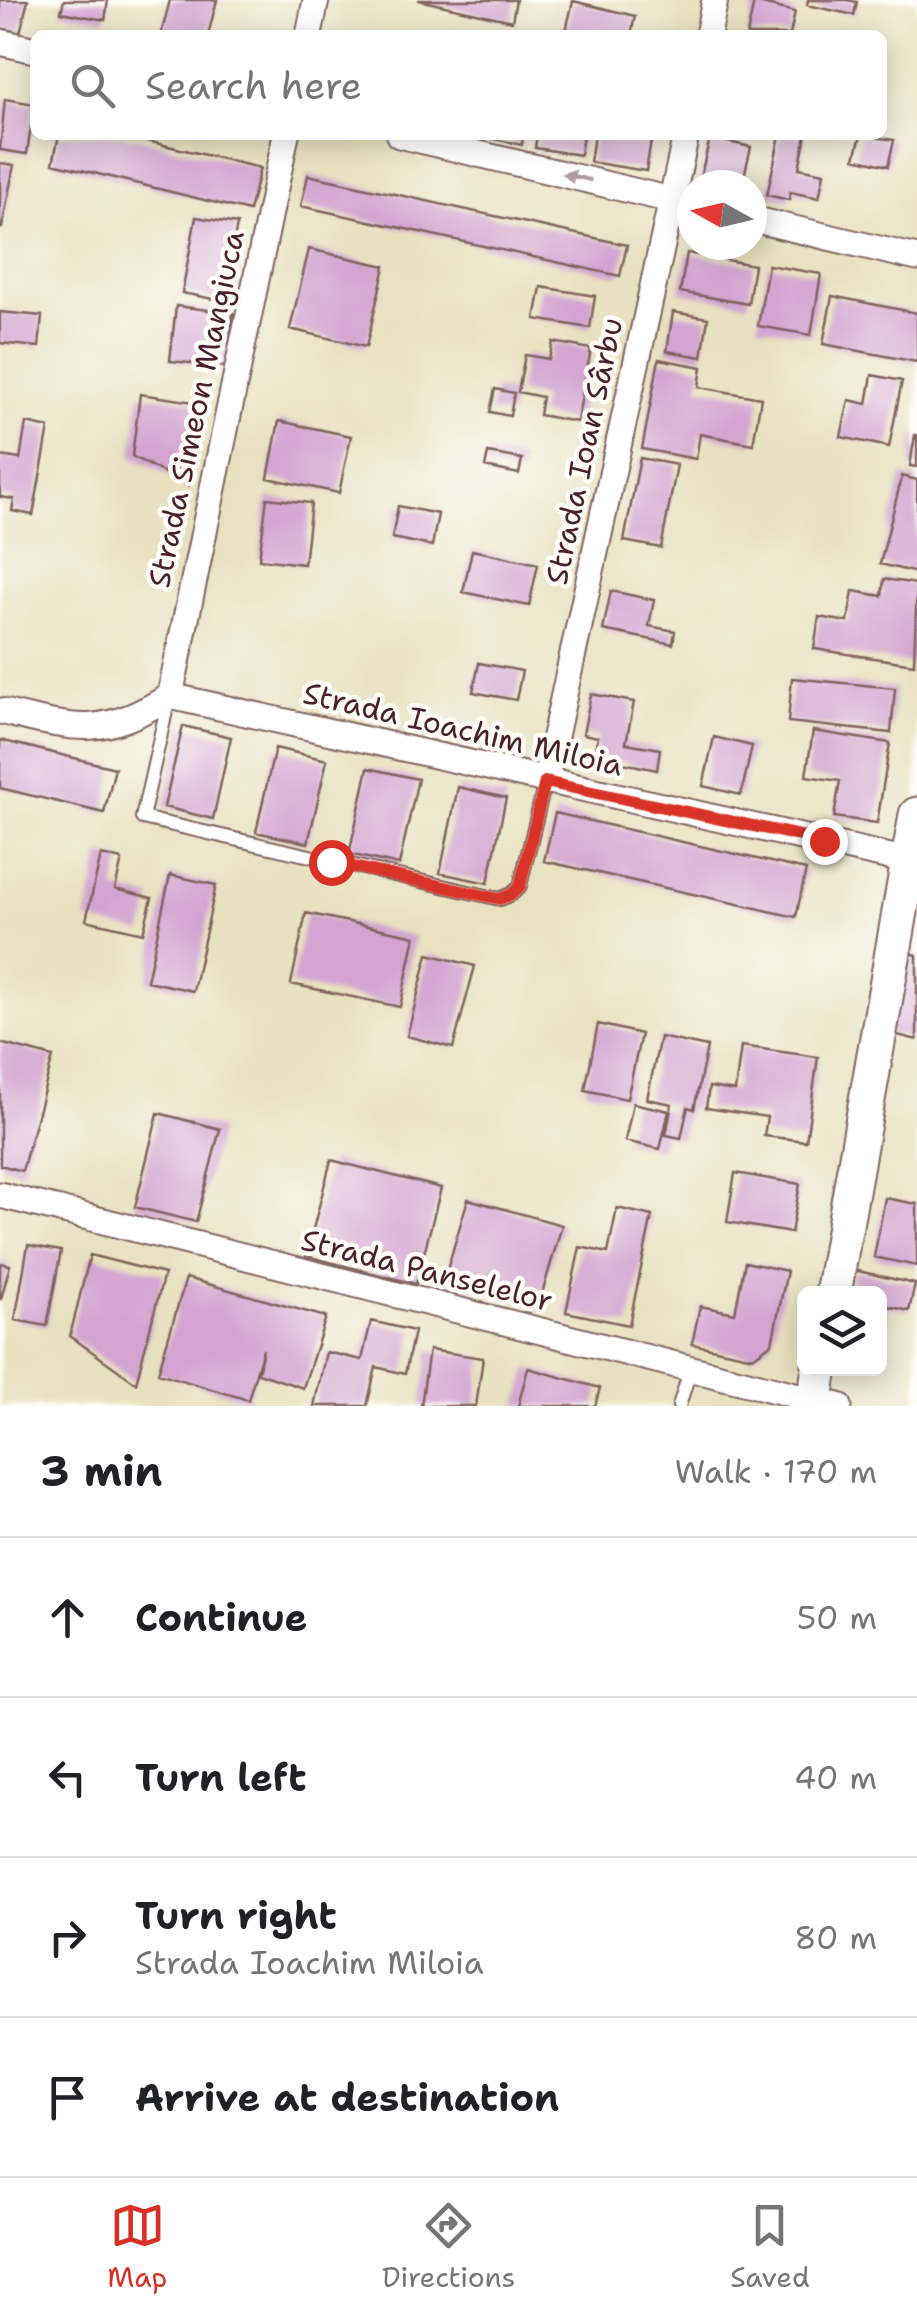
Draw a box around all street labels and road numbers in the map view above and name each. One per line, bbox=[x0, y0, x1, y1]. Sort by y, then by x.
street label: Strada Simeon Mangiuca bbox=[138, 227, 254, 591]
street label: Strada Ioan Sârbu bbox=[536, 314, 632, 588]
street label: Strada Ioachim Miloia bbox=[299, 672, 627, 786]
street label: Strada Panselelor bbox=[297, 1219, 557, 1321]

